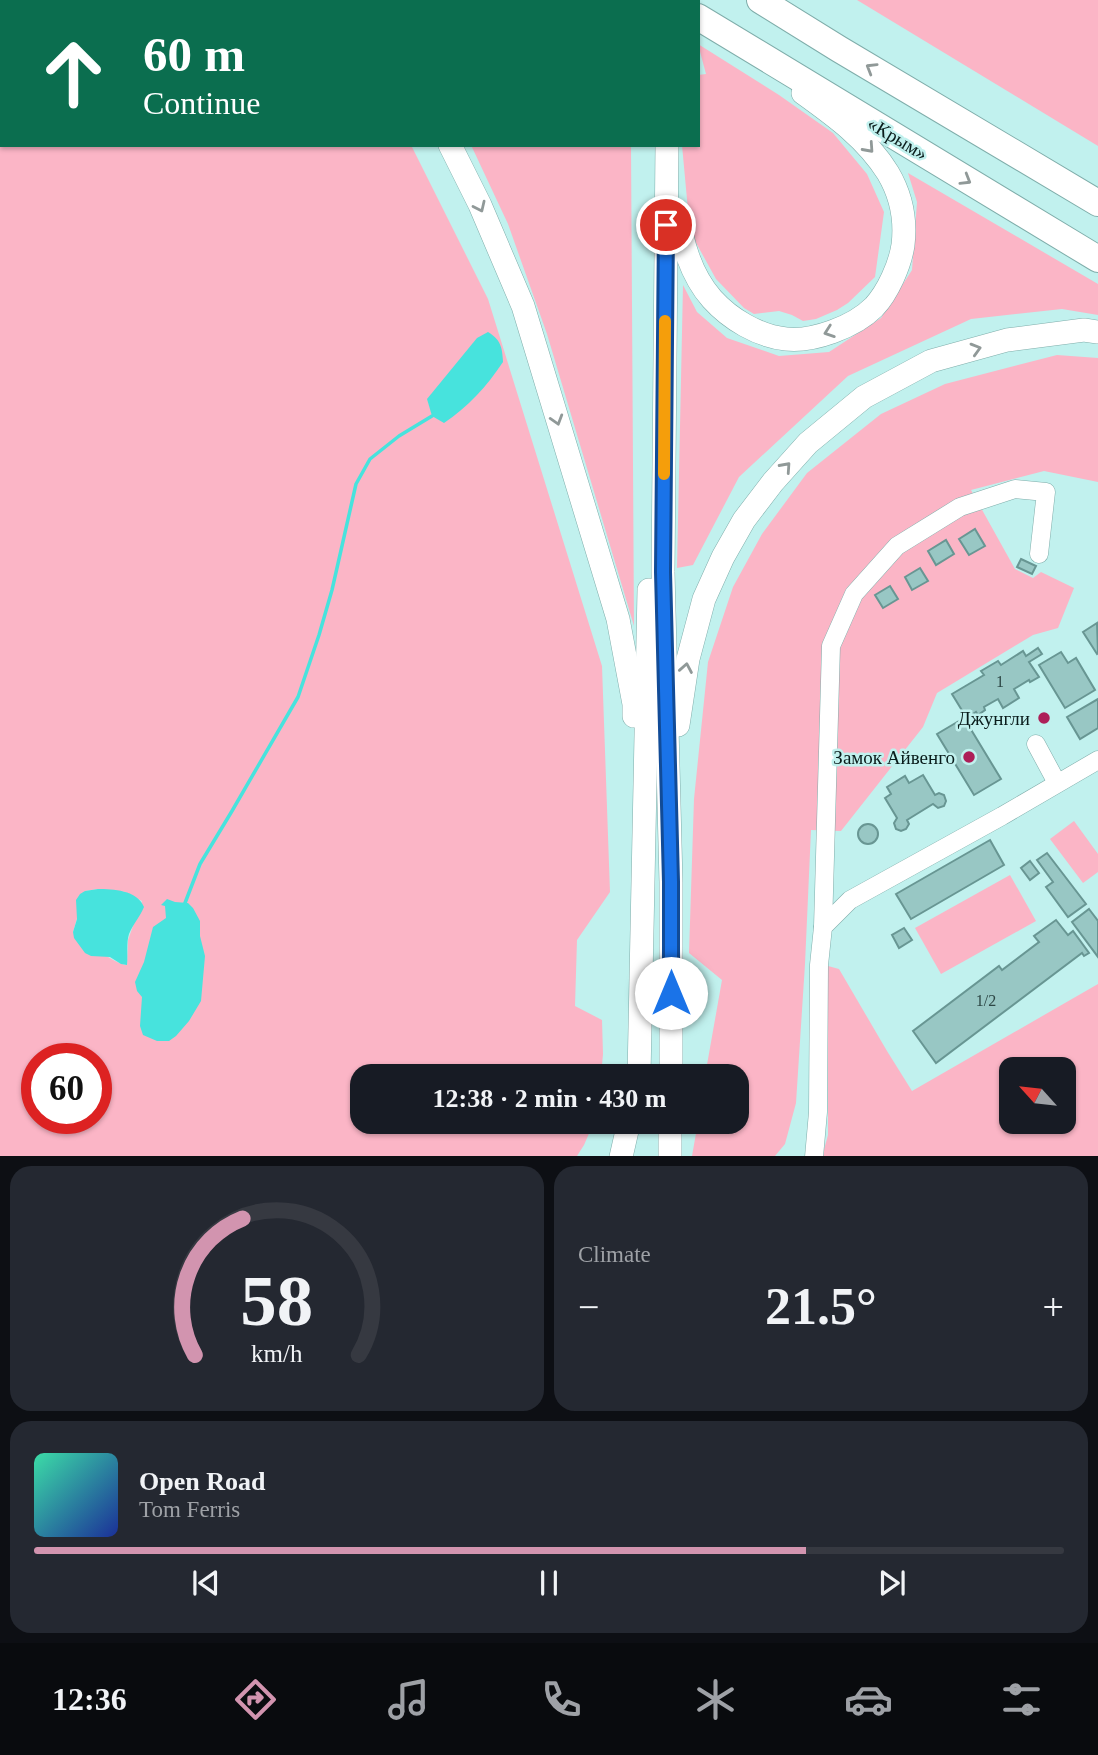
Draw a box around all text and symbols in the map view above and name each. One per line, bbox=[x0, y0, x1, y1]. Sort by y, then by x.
text: 60 m bbox=[143, 27, 245, 82]
icon: ahead bbox=[28, 28, 119, 119]
one-way arrow bbox=[865, 63, 878, 76]
text: Continue bbox=[143, 85, 260, 121]
street label: «Крым» bbox=[864, 112, 931, 164]
one-way arrow bbox=[861, 140, 873, 153]
one-way arrow bbox=[958, 171, 971, 184]
pin bbox=[636, 195, 696, 255]
one-way arrow bbox=[472, 199, 486, 212]
icon: arrive bbox=[647, 206, 685, 244]
one-way arrow bbox=[824, 324, 836, 338]
one-way arrow bbox=[970, 342, 982, 357]
one-way arrow bbox=[549, 414, 564, 426]
one-way arrow bbox=[778, 462, 791, 475]
one-way arrow bbox=[678, 662, 693, 674]
house number: 1 bbox=[996, 673, 1004, 690]
place label: Джунгли bbox=[958, 708, 1030, 729]
marker: Джунгли bbox=[1036, 710, 1052, 726]
place label: Замок Айвенго bbox=[833, 747, 955, 768]
marker: Замок Айвенго bbox=[961, 749, 977, 765]
position arrow bbox=[634, 956, 708, 1030]
house number: 1/2 bbox=[976, 992, 996, 1009]
speed limit sign: 60 bbox=[21, 1043, 112, 1134]
north arrow bbox=[999, 1057, 1076, 1134]
map controls bbox=[999, 1057, 1076, 1134]
text: 12:38 · 2 min · 430 m bbox=[433, 1084, 667, 1113]
text: Climate bbox=[578, 1242, 651, 1267]
text: 58 bbox=[241, 1260, 313, 1341]
text: 21.5° bbox=[765, 1278, 877, 1335]
text: − bbox=[578, 1286, 599, 1328]
text: + bbox=[1043, 1286, 1064, 1328]
text: km/h bbox=[251, 1339, 303, 1366]
text: Open Road bbox=[139, 1467, 265, 1496]
text: Tom Ferris bbox=[139, 1497, 240, 1522]
icon: previous bbox=[187, 1564, 225, 1602]
icon: pause bbox=[530, 1564, 568, 1602]
icon: next bbox=[873, 1564, 911, 1602]
icon: directions bbox=[231, 1675, 280, 1724]
icon: music bbox=[384, 1675, 433, 1724]
icon: phone bbox=[537, 1675, 586, 1724]
icon: climate bbox=[691, 1675, 740, 1724]
icon: car bbox=[844, 1675, 893, 1724]
icon: filters bbox=[997, 1675, 1046, 1724]
text: 12:36 bbox=[52, 1681, 127, 1717]

